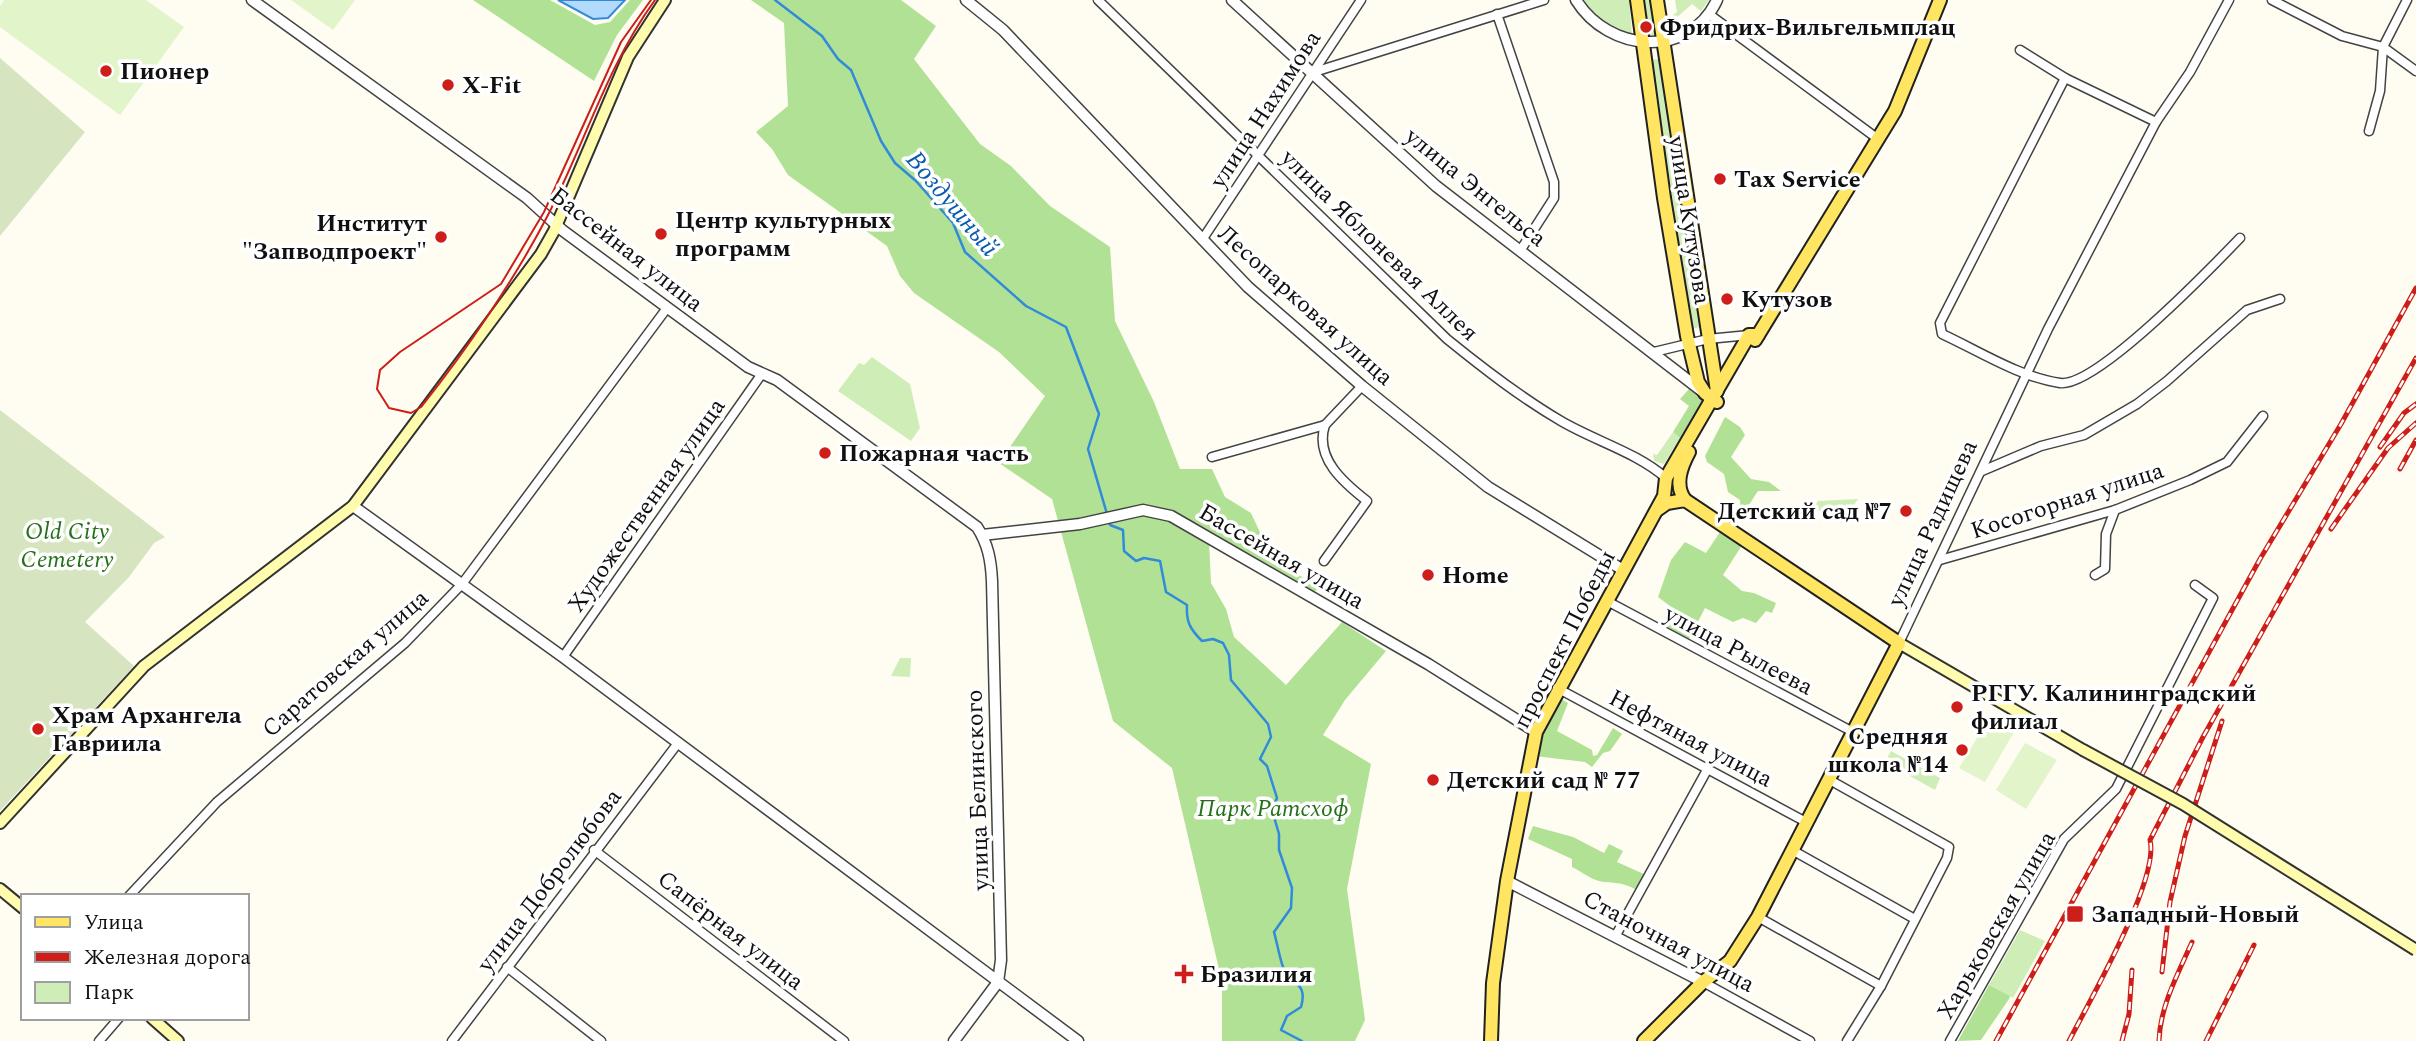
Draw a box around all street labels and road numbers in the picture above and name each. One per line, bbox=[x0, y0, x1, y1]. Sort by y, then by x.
street label: улица Нахимова bbox=[1201, 23, 1331, 197]
street label: улица Энгельса bbox=[1396, 119, 1554, 256]
street label: улица Кутузова bbox=[1658, 132, 1720, 307]
street label: улица Яблоневая Аллея bbox=[1271, 141, 1487, 350]
street label: Бассейная улица bbox=[542, 178, 711, 322]
street label: Лесопарковая улица bbox=[1209, 217, 1402, 395]
street label: Художественная улица bbox=[559, 391, 735, 620]
street label: улица Радищева bbox=[1878, 434, 1987, 614]
street label: Косогорная улица bbox=[1966, 453, 2169, 549]
street label: Бассейная улица bbox=[1192, 495, 1371, 619]
street label: проспект Победы bbox=[1504, 544, 1625, 735]
street label: Саратовская улица bbox=[254, 581, 437, 747]
street label: улица Рылеева bbox=[1657, 596, 1820, 705]
street label: Нефтяная улица bbox=[1602, 680, 1779, 797]
street label: улица Белинского bbox=[957, 689, 1000, 892]
street label: улица Добролюбова bbox=[468, 781, 631, 981]
street label: Харьковская улица bbox=[1928, 824, 2066, 1027]
street label: Сапёрная улица bbox=[649, 862, 812, 1000]
street label: Станочная улица bbox=[1576, 881, 1761, 1003]

